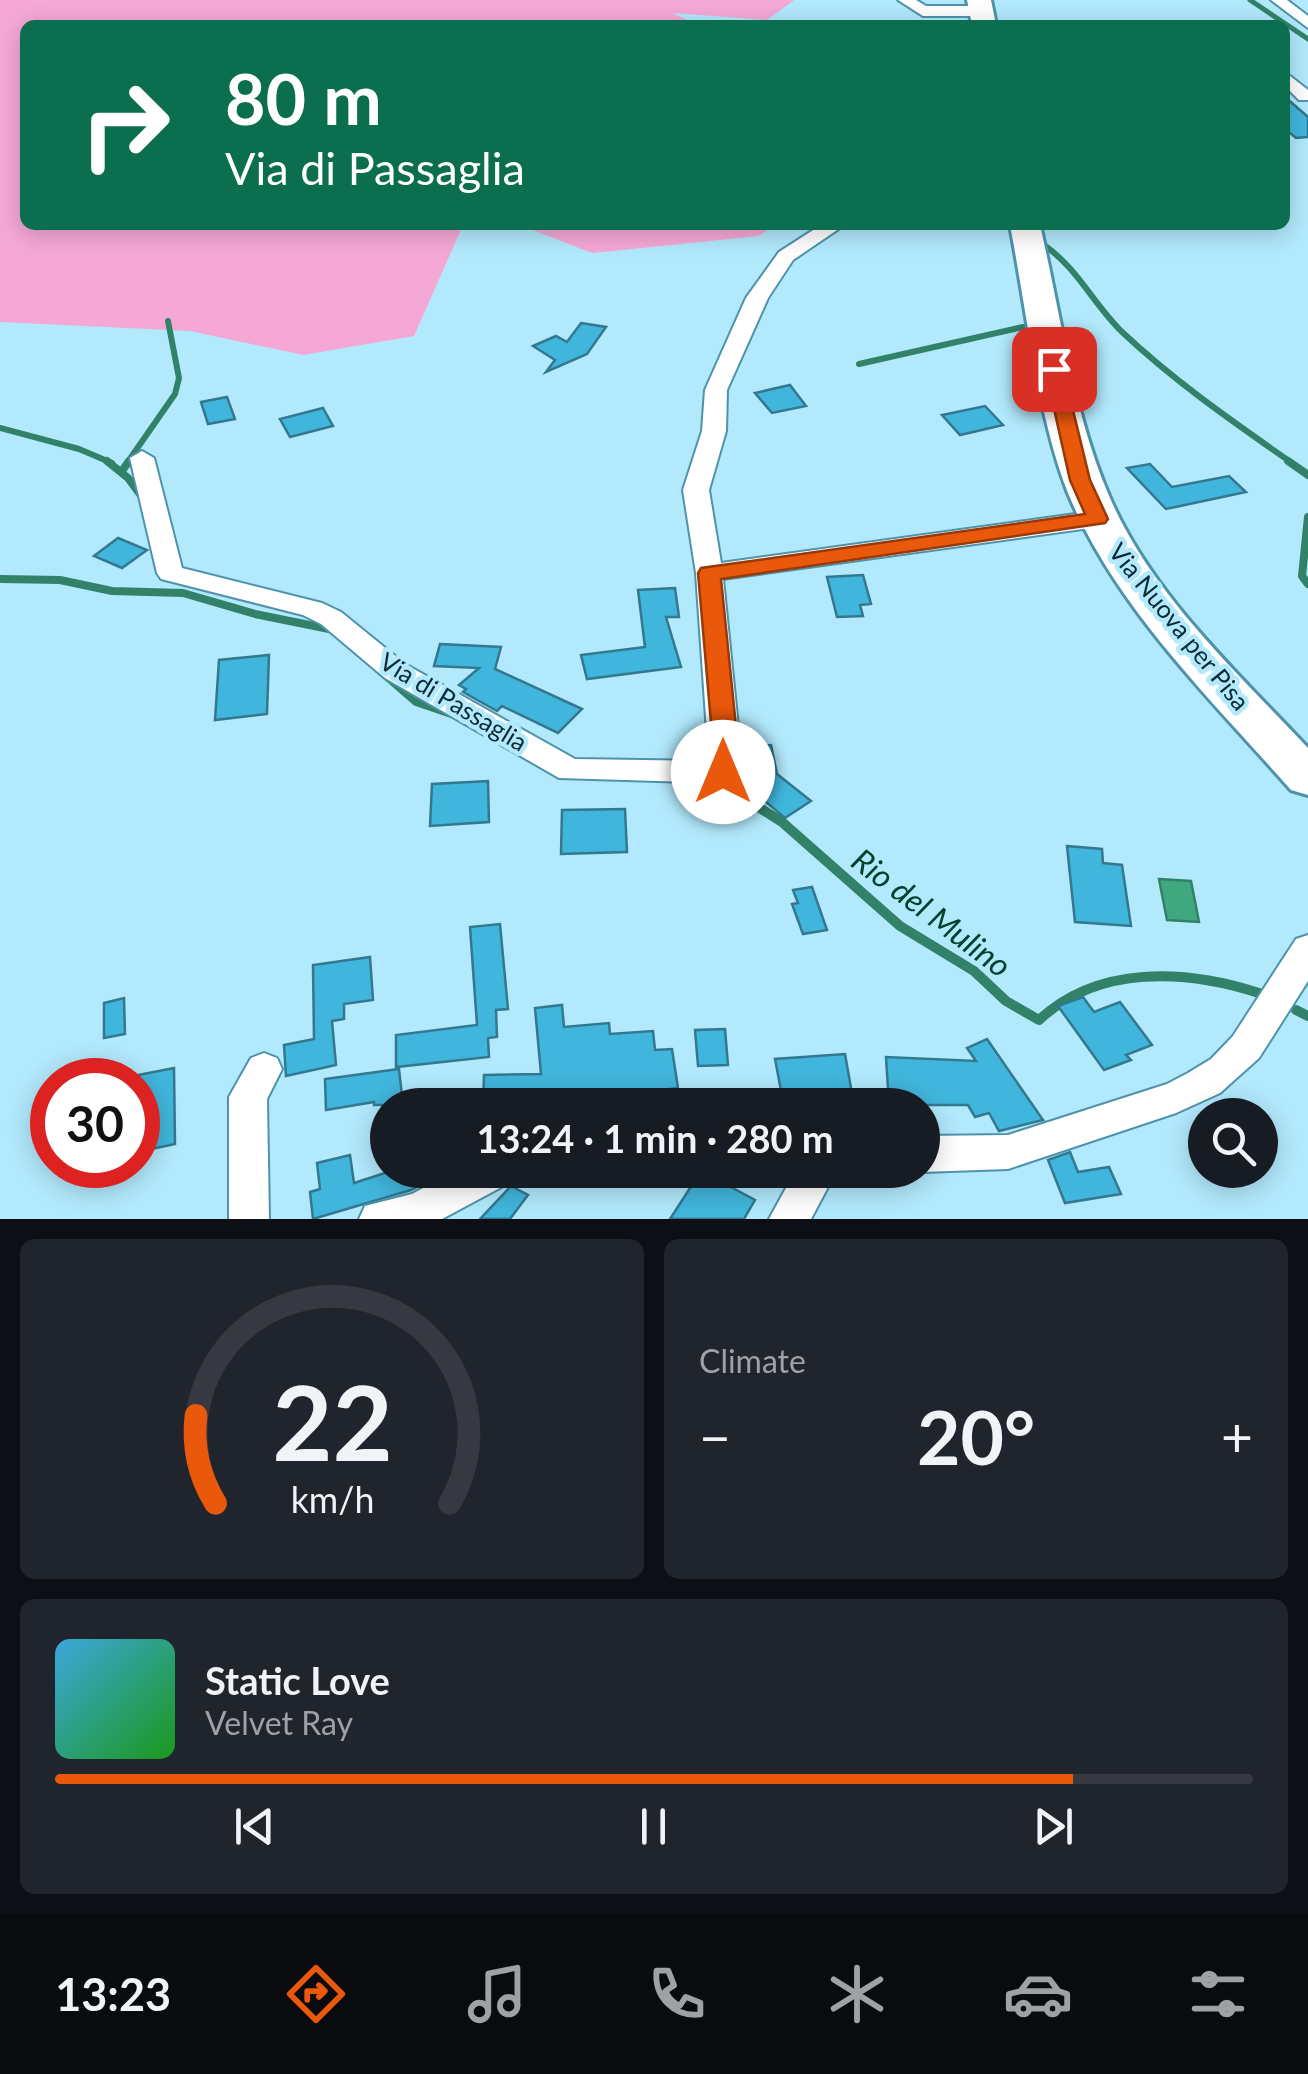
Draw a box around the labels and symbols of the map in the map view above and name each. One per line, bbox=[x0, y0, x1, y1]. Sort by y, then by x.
pin bbox=[1012, 327, 1097, 412]
street label: Via Nuova per Pisa bbox=[1103, 536, 1257, 716]
street label: Via di Passaglia bbox=[375, 645, 533, 757]
position arrow bbox=[671, 720, 775, 824]
water label: Rio del Mulino bbox=[845, 839, 1019, 985]
speed limit sign: 30 bbox=[30, 1058, 160, 1188]

